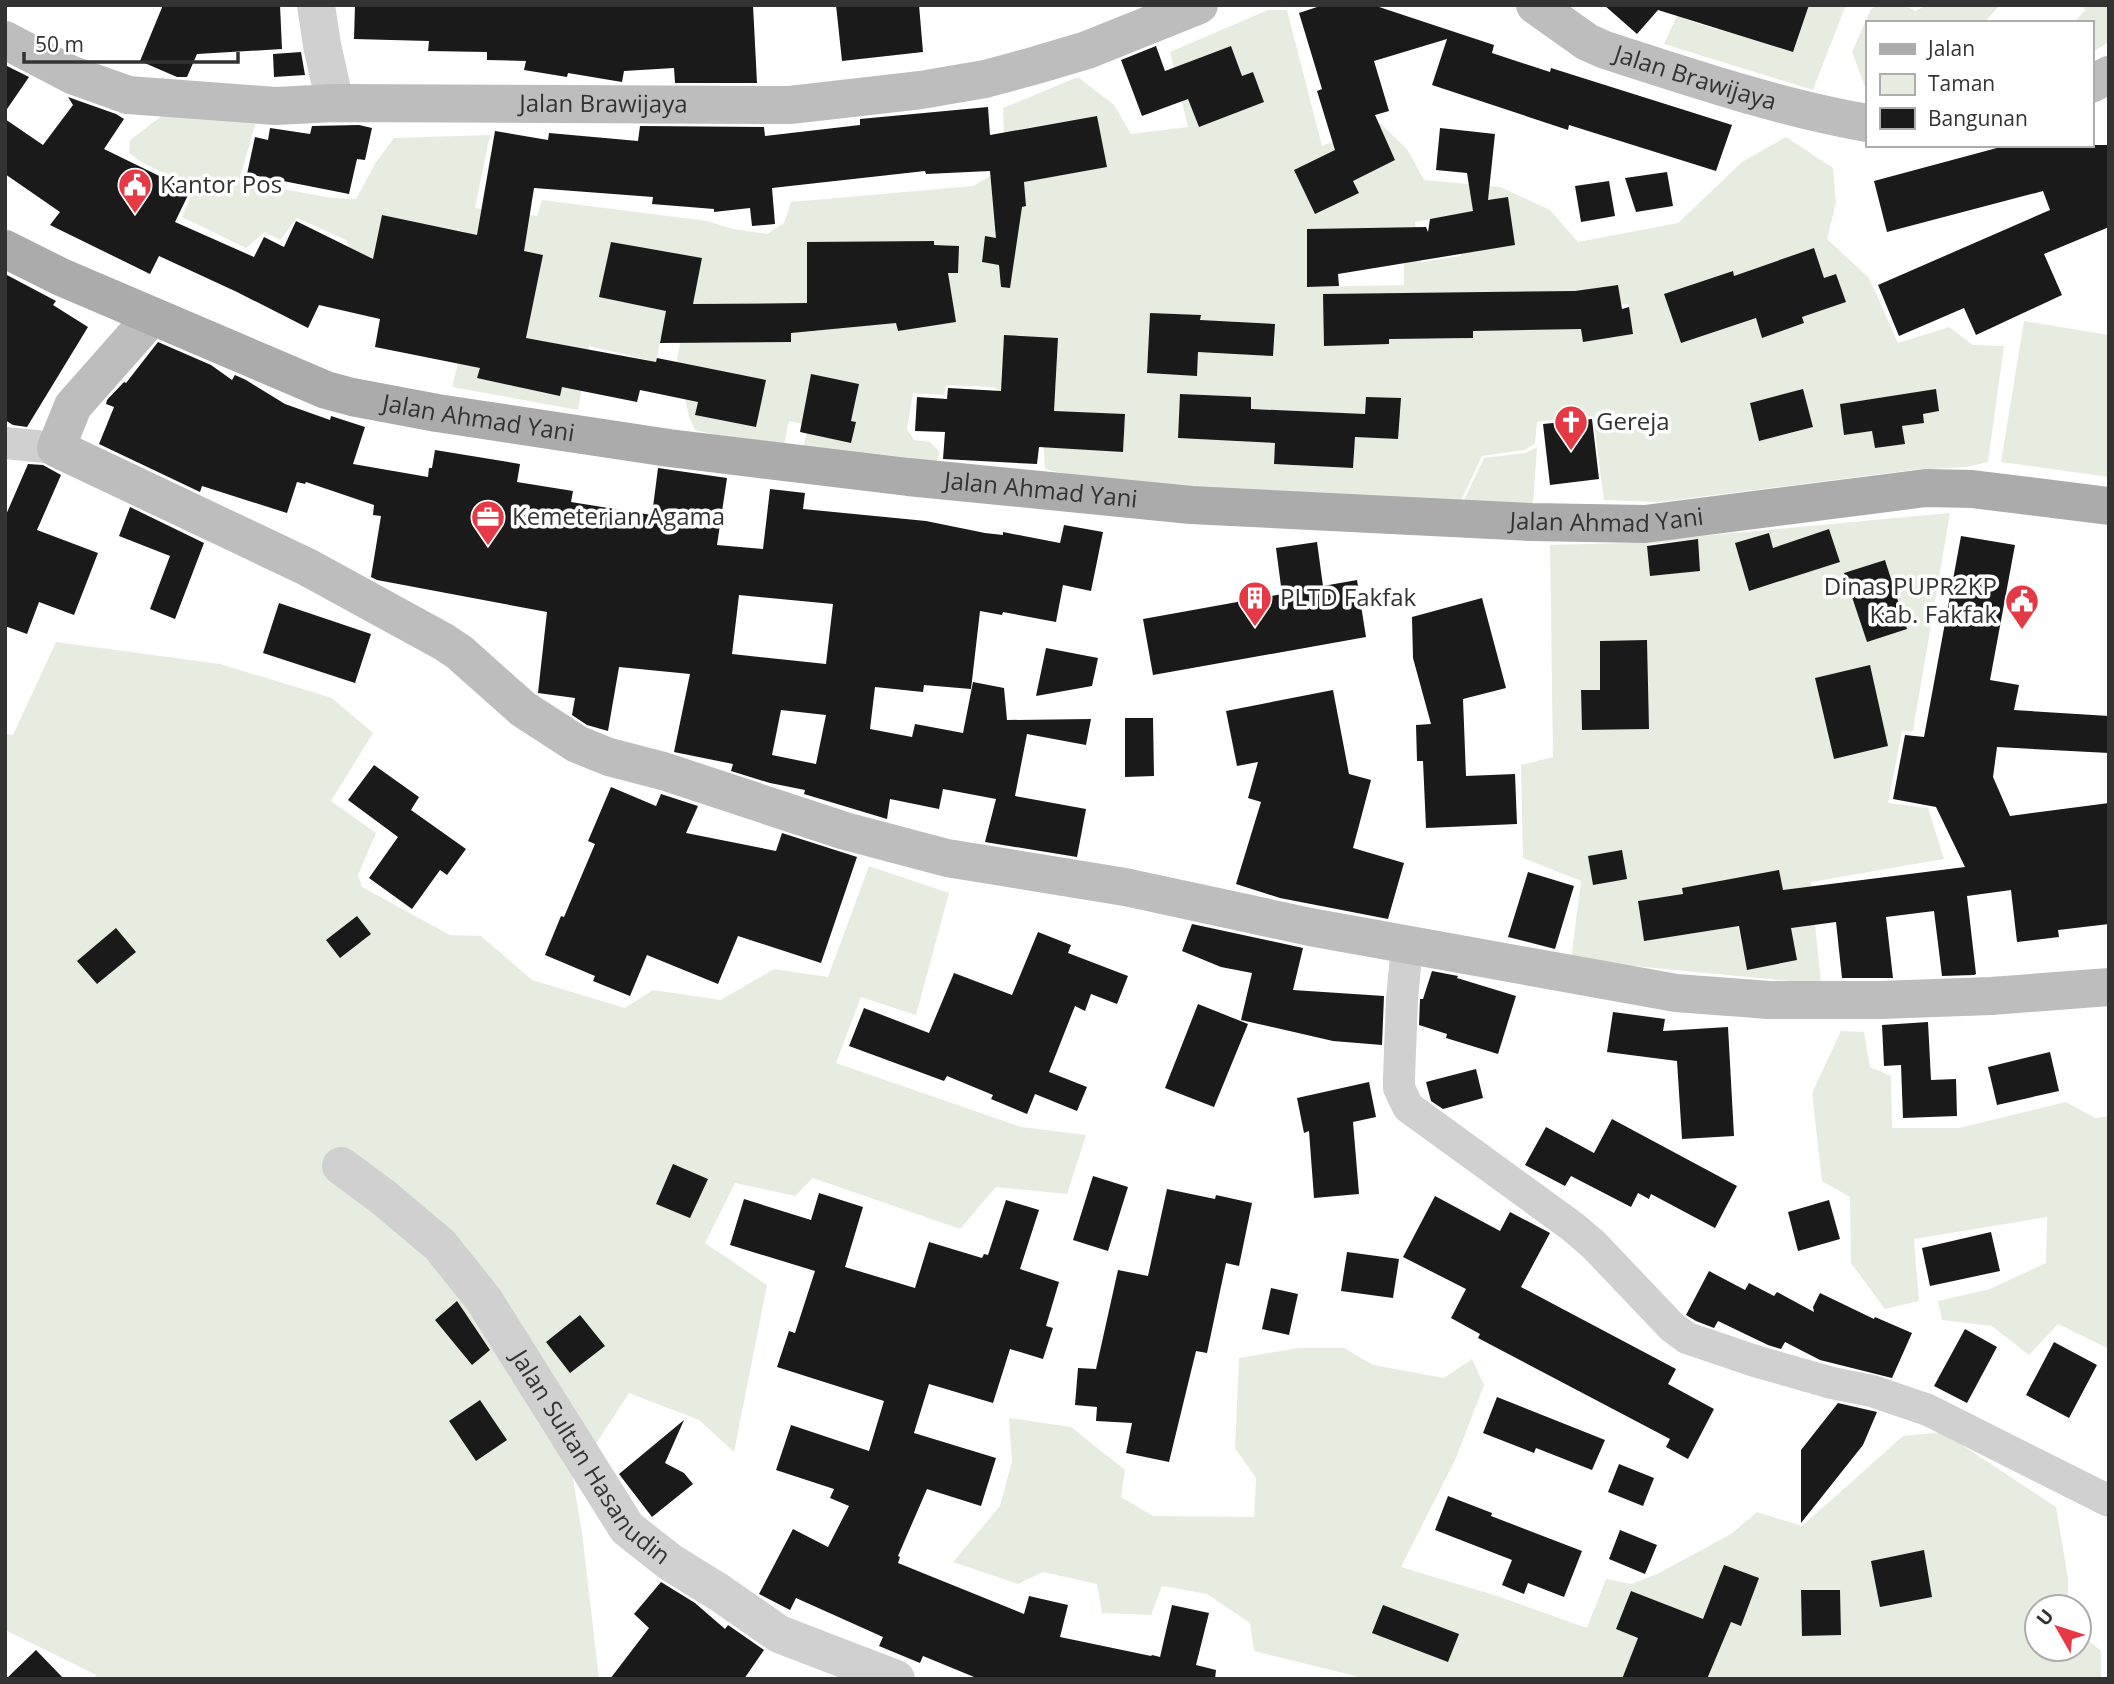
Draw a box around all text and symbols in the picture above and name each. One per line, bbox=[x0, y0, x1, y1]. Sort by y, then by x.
scale bar bbox=[24, 21, 238, 65]
legend bbox=[1866, 21, 2093, 147]
text: 50 m bbox=[35, 30, 84, 58]
text: Jalan bbox=[1926, 34, 1975, 62]
street label: Jalan Brawijaya bbox=[1608, 35, 1780, 117]
text: Taman bbox=[1928, 69, 1995, 97]
street label: Jalan Brawijaya bbox=[517, 86, 688, 120]
text: Bangunan bbox=[1928, 104, 2028, 132]
public building icon: Kantor Pos bbox=[116, 166, 154, 215]
place label: Kantor Pos bbox=[160, 167, 282, 200]
street label: Jalan Ahmad Yani bbox=[378, 385, 577, 449]
church icon: Gereja bbox=[1552, 403, 1590, 452]
place label: Gereja bbox=[1596, 404, 1670, 437]
street label: Jalan Ahmad Yani bbox=[941, 462, 1139, 515]
office icon: Kemeterian Agama bbox=[469, 498, 507, 547]
place label: Kemeterian Agama bbox=[512, 499, 725, 532]
street label: Jalan Ahmad Yani bbox=[1507, 499, 1705, 539]
place label: Dinas PUPR2KP Kab. Fakfak bbox=[1824, 569, 1997, 630]
building icon: PLTD Fakfak bbox=[1236, 579, 1274, 628]
place label: PLTD Fakfak bbox=[1280, 580, 1417, 613]
public building icon: Dinas PUPR2KP Kab. Fakfak bbox=[2003, 582, 2041, 631]
street label: Jalan Sultan Hasanudin bbox=[503, 1341, 678, 1571]
north arrow bbox=[2023, 1593, 2093, 1663]
text: U bbox=[2030, 1604, 2059, 1631]

